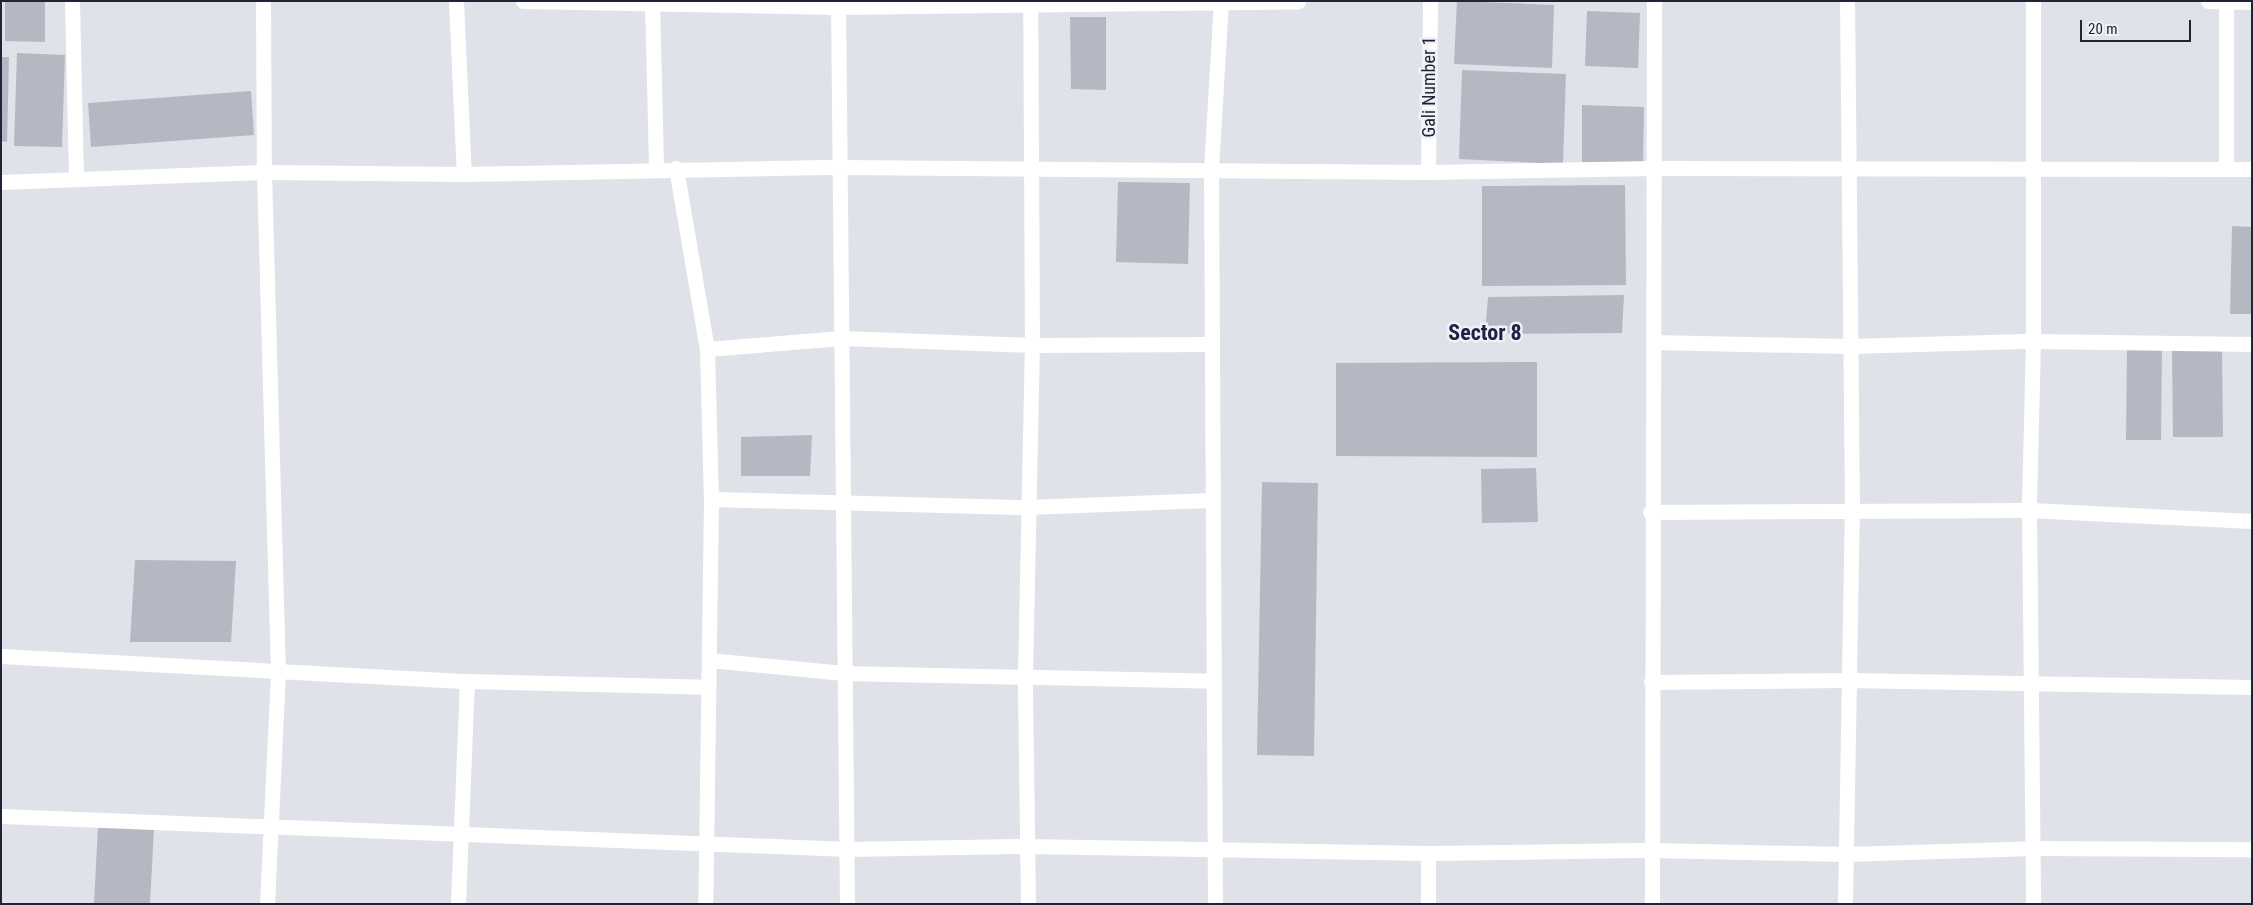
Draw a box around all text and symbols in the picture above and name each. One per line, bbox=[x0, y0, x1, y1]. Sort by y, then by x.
scale bar bbox=[2083, 10, 2194, 42]
text: 20 m bbox=[2088, 20, 2118, 38]
street label: Gali Number 1 bbox=[1418, 37, 1440, 137]
district label: Sector 8 bbox=[1448, 320, 1522, 346]

